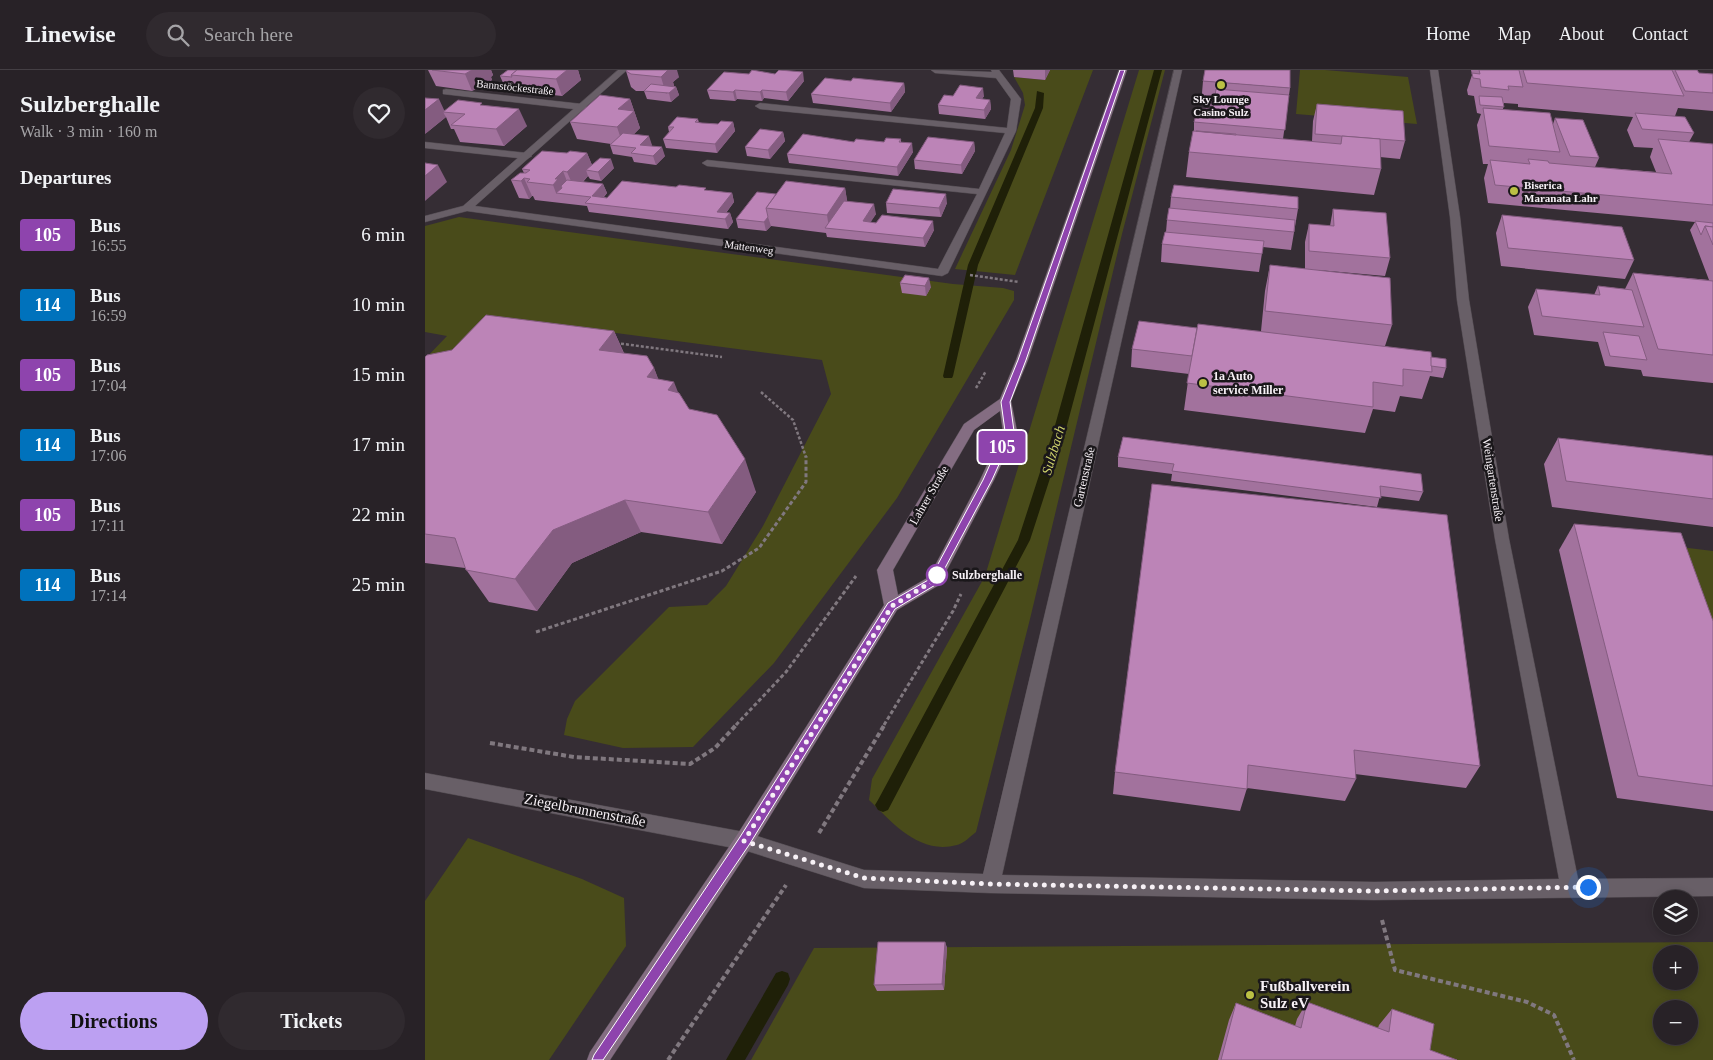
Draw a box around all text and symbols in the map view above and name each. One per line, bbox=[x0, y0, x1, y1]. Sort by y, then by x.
search box bbox=[146, 12, 496, 57]
text: Linewise bbox=[25, 21, 116, 47]
icon: search bbox=[164, 21, 192, 49]
text: Search here bbox=[204, 24, 293, 45]
text: Home bbox=[1426, 24, 1470, 44]
text: Map bbox=[1498, 24, 1531, 44]
text: About bbox=[1559, 24, 1604, 44]
text: Contact bbox=[1632, 24, 1688, 44]
street label: Bannstöckestraße bbox=[476, 77, 554, 97]
marker: Sky Lounge Casino Sulz bbox=[1215, 79, 1227, 91]
button: heart bbox=[353, 87, 405, 139]
text: Sulzberghalle bbox=[20, 91, 160, 117]
place label: Sky Lounge Casino Sulz bbox=[1193, 93, 1249, 118]
text: Walk · 3 min · 160 m bbox=[20, 123, 157, 140]
text: Departures bbox=[20, 167, 111, 188]
place label: Biserica Maranata Lahr bbox=[1524, 179, 1598, 204]
marker: Biserica Maranata Lahr bbox=[1508, 185, 1520, 197]
text: Bus bbox=[90, 215, 121, 236]
text: 6 min bbox=[361, 224, 405, 245]
text: 105 bbox=[34, 225, 61, 245]
text: 16:55 bbox=[90, 237, 126, 254]
street label: Mattenweg bbox=[724, 238, 775, 256]
text: Bus bbox=[90, 285, 121, 306]
text: 10 min bbox=[352, 294, 405, 315]
text: 114 bbox=[34, 295, 61, 315]
text: 16:59 bbox=[90, 307, 126, 324]
text: Bus bbox=[90, 355, 121, 376]
text: 15 min bbox=[352, 364, 405, 385]
text: 105 bbox=[34, 365, 61, 385]
place label: 1a Auto service Miller bbox=[1213, 369, 1284, 397]
text: 17:04 bbox=[90, 377, 126, 394]
marker: 1a Auto service Miller bbox=[1197, 377, 1209, 389]
water label: Sulzbach bbox=[1039, 424, 1068, 477]
text: Bus bbox=[90, 425, 121, 446]
line badge: 105 bbox=[973, 431, 1031, 463]
text: 17 min bbox=[352, 434, 405, 455]
text: 114 bbox=[34, 435, 61, 455]
text: 105 bbox=[989, 437, 1016, 457]
street label: Weingartenstraße bbox=[1480, 438, 1506, 522]
street label: Gartenstraße bbox=[1070, 446, 1098, 508]
text: 17:06 bbox=[90, 447, 126, 464]
street label: Lahrer Straße bbox=[907, 463, 951, 527]
text: Bus bbox=[90, 495, 121, 516]
text: 22 min bbox=[352, 504, 405, 525]
text: 105 bbox=[34, 505, 61, 525]
text: 17:11 bbox=[90, 517, 126, 534]
marker: Sulzberghalle bbox=[926, 564, 948, 586]
text: Bus bbox=[90, 565, 121, 586]
place label: Sulzberghalle bbox=[952, 568, 1023, 582]
text: 25 min bbox=[352, 574, 405, 595]
text: 114 bbox=[34, 575, 61, 595]
text: 17:14 bbox=[90, 587, 126, 604]
street label: Ziegelbrunnenstraße bbox=[523, 790, 647, 830]
your location bbox=[1576, 875, 1601, 900]
map controls bbox=[1653, 890, 1698, 1045]
button: layers bbox=[1653, 890, 1698, 935]
button: + bbox=[1653, 945, 1698, 990]
place label: Fußballverein Sulz eV bbox=[1260, 978, 1350, 1011]
marker: Fußballverein Sulz eV bbox=[1244, 989, 1256, 1001]
button: Directions bbox=[20, 992, 208, 1050]
button: Tickets bbox=[218, 992, 405, 1050]
button: − bbox=[1653, 1000, 1698, 1045]

